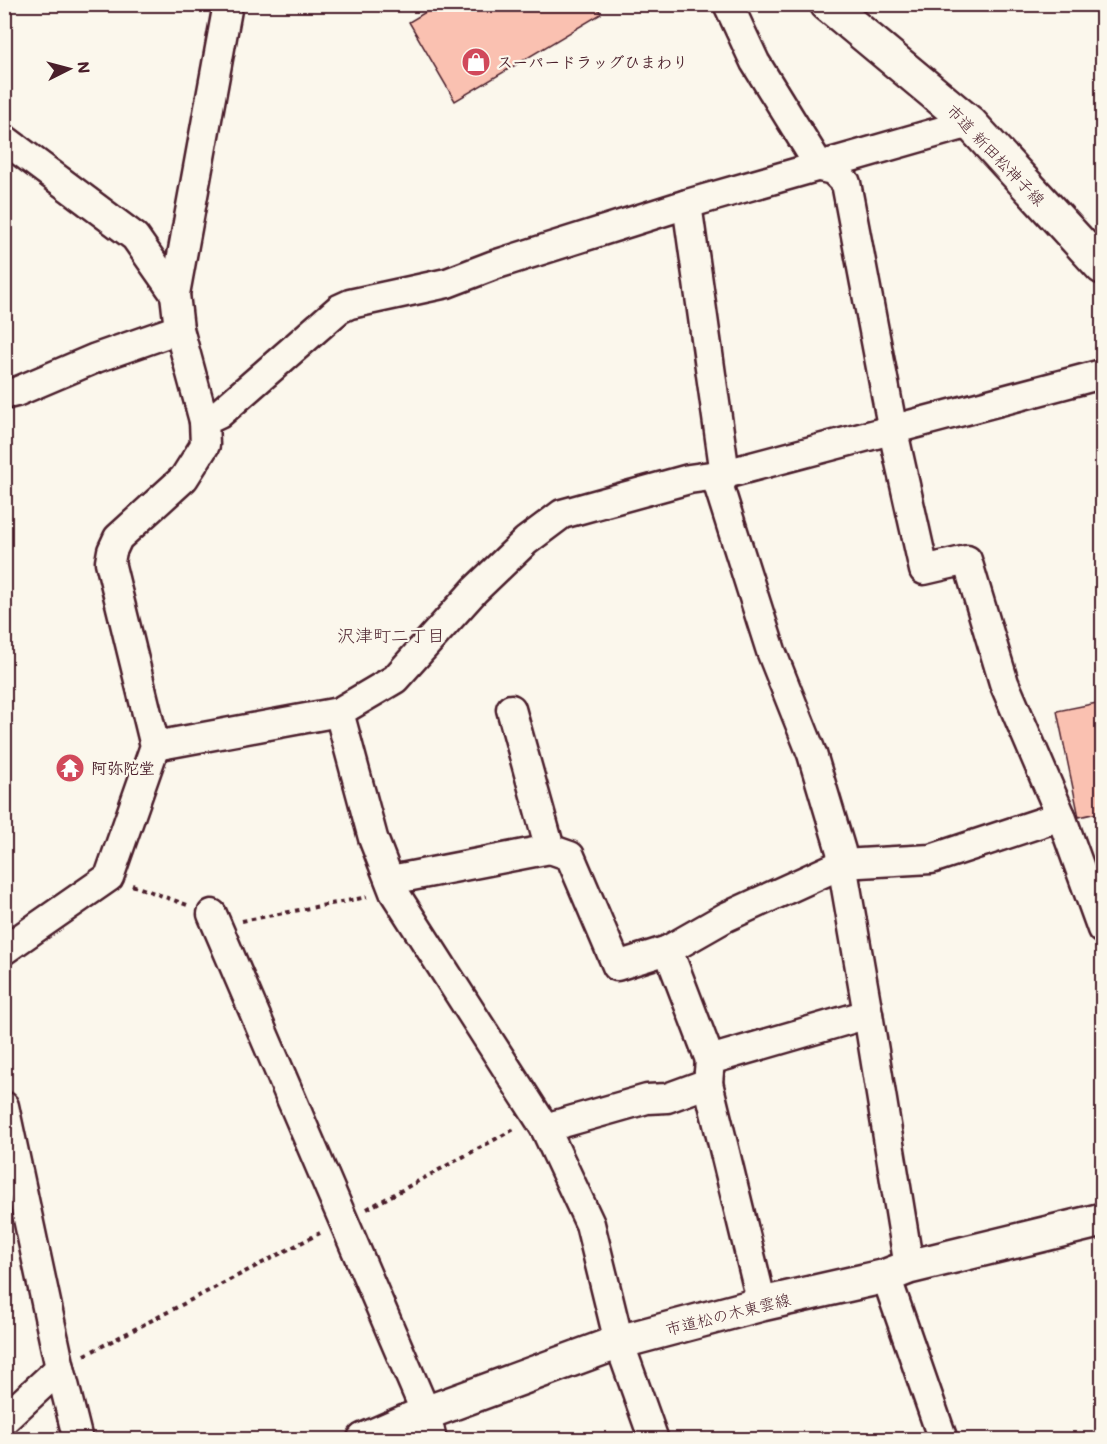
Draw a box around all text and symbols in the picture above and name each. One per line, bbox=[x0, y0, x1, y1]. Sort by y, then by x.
north arrow bbox=[39, 39, 99, 99]
shop icon: スーパードラッグひまわり bbox=[460, 46, 492, 78]
place label: スーパードラッグひまわり bbox=[497, 51, 688, 72]
text: N bbox=[73, 60, 95, 75]
street label: 市道 新田松神子線 bbox=[943, 99, 1050, 210]
district label: 沢津町二丁目 bbox=[337, 623, 445, 647]
temple icon: 阿弥陀堂 bbox=[54, 752, 86, 784]
place label: 阿弥陀堂 bbox=[91, 757, 155, 778]
street label: 市道松の木東雲線 bbox=[663, 1288, 793, 1339]

